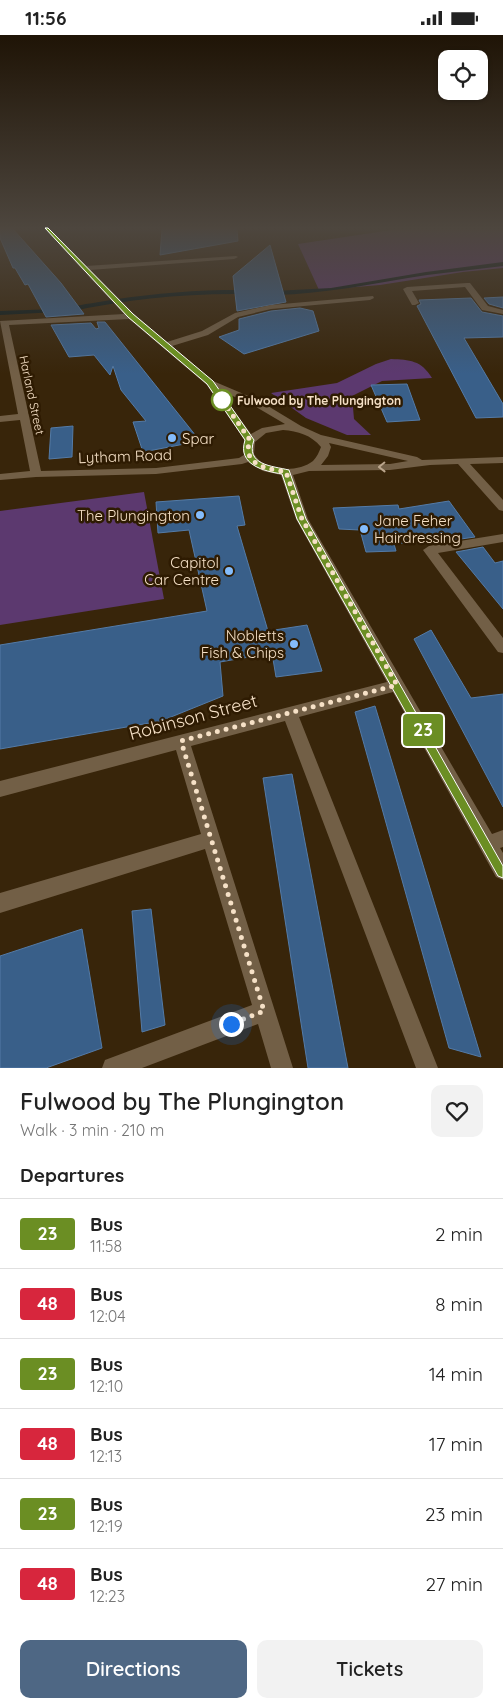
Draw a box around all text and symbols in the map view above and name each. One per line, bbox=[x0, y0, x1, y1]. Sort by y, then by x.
text: 11:56 bbox=[25, 6, 66, 30]
map controls bbox=[438, 50, 488, 100]
button: locate bbox=[438, 50, 488, 100]
street label: Harland Street bbox=[16, 354, 48, 436]
marker: Fulwood by The Plungington bbox=[211, 389, 233, 411]
place label: Fulwood by The Plungington bbox=[237, 393, 401, 408]
place label: Spar bbox=[182, 429, 215, 448]
marker: Spar bbox=[166, 432, 178, 444]
street label: Lytham Road bbox=[78, 445, 172, 467]
one-way arrow bbox=[377, 462, 385, 472]
place label: The Plungington bbox=[77, 506, 190, 525]
marker: The Plungington bbox=[194, 509, 206, 521]
place label: Jane Feher Hairdressing bbox=[374, 511, 461, 547]
marker: Jane Feher Hairdressing bbox=[358, 523, 370, 535]
place label: Capitol Car Centre bbox=[144, 553, 219, 589]
marker: Capitol Car Centre bbox=[223, 565, 235, 577]
place label: Nobletts Fish & Chips bbox=[201, 626, 284, 662]
marker: Nobletts Fish & Chips bbox=[288, 638, 300, 650]
street label: Robinson Street bbox=[126, 689, 260, 745]
line badge: 23 bbox=[400, 714, 446, 746]
text: 23 bbox=[413, 718, 433, 741]
your location bbox=[219, 1012, 244, 1037]
button: heart bbox=[431, 1085, 483, 1137]
text: Fulwood by The Plungington bbox=[20, 1086, 344, 1116]
text: Walk · 3 min · 210 m bbox=[20, 1120, 164, 1140]
text: Departures bbox=[20, 1163, 124, 1187]
text: Bus bbox=[90, 1212, 123, 1236]
text: 23 bbox=[38, 1222, 57, 1245]
text: 2 min bbox=[435, 1222, 483, 1246]
text: 11:58 bbox=[90, 1236, 122, 1256]
text: Bus bbox=[90, 1282, 123, 1306]
text: 48 bbox=[37, 1292, 58, 1315]
text: 8 min bbox=[435, 1292, 483, 1316]
text: 12:04 bbox=[90, 1306, 126, 1326]
text: Bus bbox=[90, 1352, 123, 1376]
text: 23 bbox=[38, 1362, 57, 1385]
text: 14 min bbox=[429, 1362, 483, 1386]
text: 12:10 bbox=[90, 1376, 123, 1396]
text: Bus bbox=[90, 1422, 123, 1446]
text: 48 bbox=[37, 1432, 58, 1455]
text: 17 min bbox=[429, 1432, 483, 1456]
text: 12:13 bbox=[90, 1446, 122, 1466]
text: Bus bbox=[90, 1492, 123, 1516]
text: 23 bbox=[38, 1502, 57, 1525]
text: 23 min bbox=[425, 1502, 483, 1526]
text: 12:19 bbox=[90, 1516, 123, 1536]
text: Bus bbox=[90, 1562, 123, 1586]
text: 48 bbox=[37, 1572, 58, 1595]
text: 27 min bbox=[426, 1572, 483, 1596]
text: 12:23 bbox=[90, 1586, 125, 1606]
button: Directions bbox=[20, 1640, 247, 1698]
button: Tickets bbox=[257, 1640, 483, 1698]

